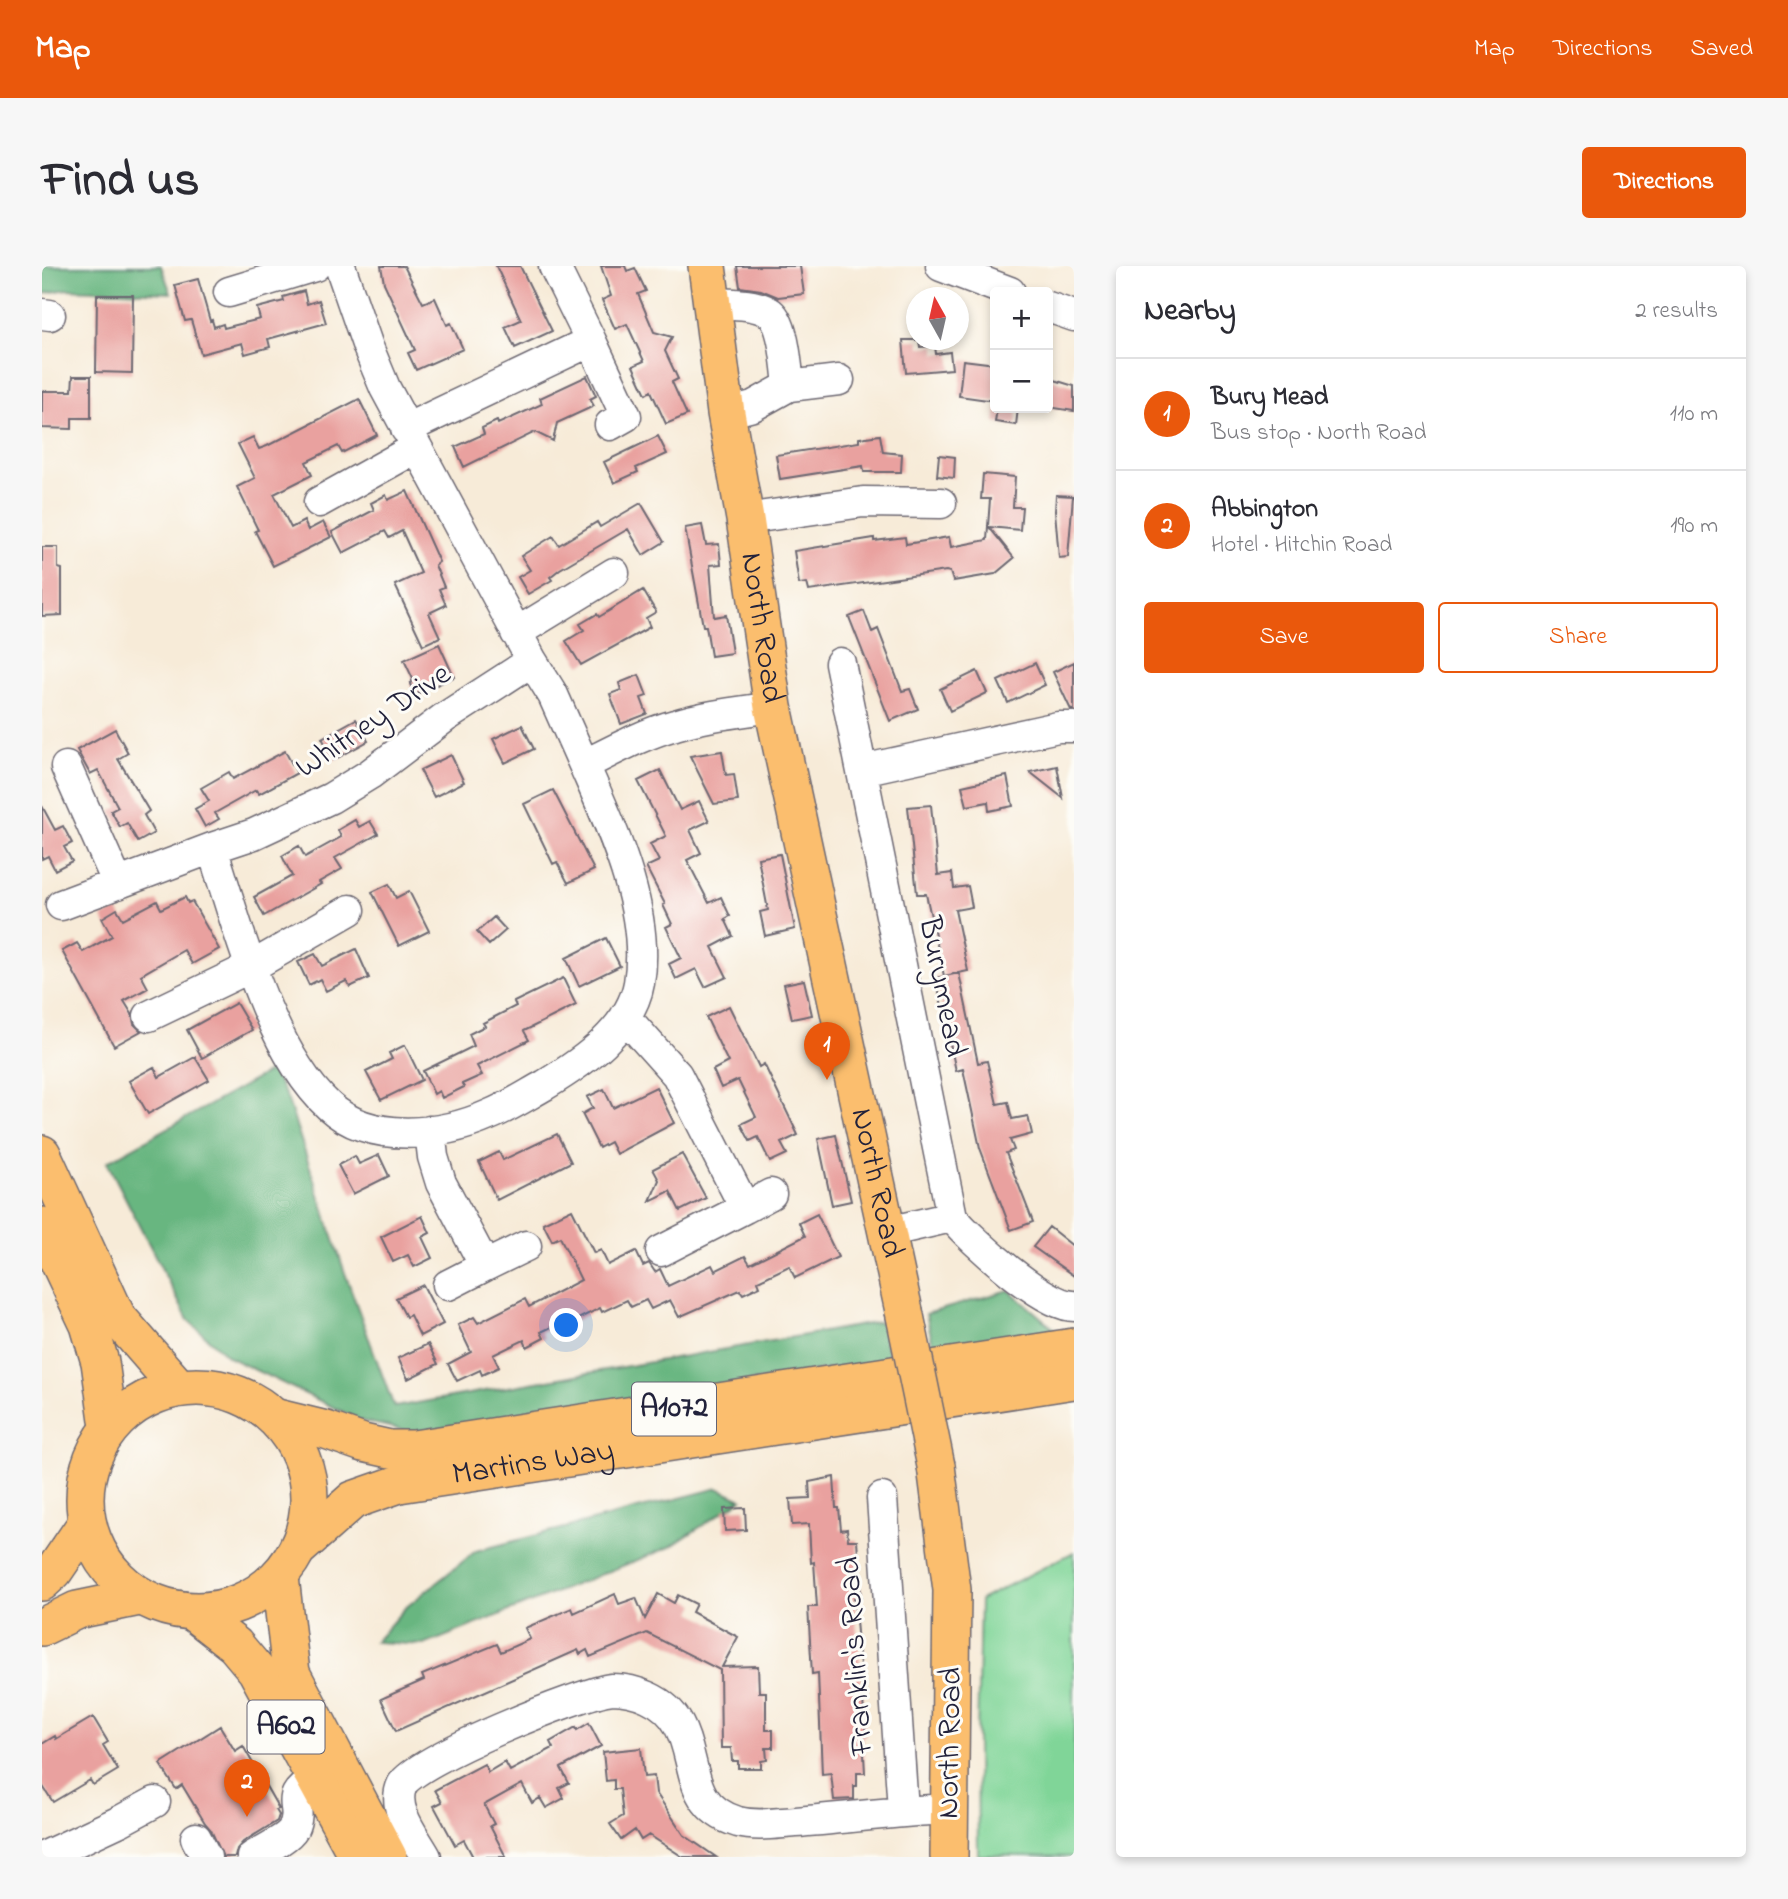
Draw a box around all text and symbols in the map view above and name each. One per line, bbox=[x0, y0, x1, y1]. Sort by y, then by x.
text: Map bbox=[35, 25, 91, 73]
text: Map bbox=[1474, 32, 1515, 67]
text: Directions bbox=[1553, 32, 1652, 67]
text: Saved bbox=[1690, 32, 1753, 67]
text: Find us bbox=[42, 146, 199, 218]
button: Directions bbox=[1582, 147, 1746, 218]
north arrow bbox=[906, 287, 969, 350]
map controls bbox=[990, 287, 1053, 413]
button: + bbox=[990, 287, 1053, 350]
text: Nearby bbox=[1144, 290, 1236, 334]
text: 2 results bbox=[1635, 295, 1718, 328]
button: − bbox=[990, 350, 1053, 413]
text: Bury Mead bbox=[1211, 379, 1328, 417]
text: 1 bbox=[1163, 398, 1171, 431]
text: 110 m bbox=[1670, 398, 1718, 431]
text: Bus stop · North Road bbox=[1211, 417, 1426, 450]
text: Abbington bbox=[1211, 491, 1318, 529]
text: 2 bbox=[1161, 510, 1173, 543]
text: 190 m bbox=[1670, 510, 1718, 543]
text: Hotel · Hitchin Road bbox=[1211, 529, 1392, 562]
street label: North Road bbox=[727, 549, 796, 706]
button: Save bbox=[1144, 602, 1424, 673]
button: Share bbox=[1438, 602, 1718, 673]
street label: Whitney Drive bbox=[287, 652, 462, 792]
street label: Burymead bbox=[904, 912, 978, 1061]
pin: 1 bbox=[804, 1022, 850, 1080]
street label: North Road bbox=[837, 1104, 915, 1262]
your location bbox=[549, 1308, 583, 1342]
road number: A1072 bbox=[632, 1382, 716, 1436]
street label: Martins Way bbox=[449, 1428, 617, 1499]
street label: Franklin's Road bbox=[827, 1555, 887, 1758]
street label: North Road bbox=[926, 1667, 976, 1819]
road number: A602 bbox=[247, 1700, 324, 1754]
pin: 2 bbox=[224, 1759, 270, 1817]

